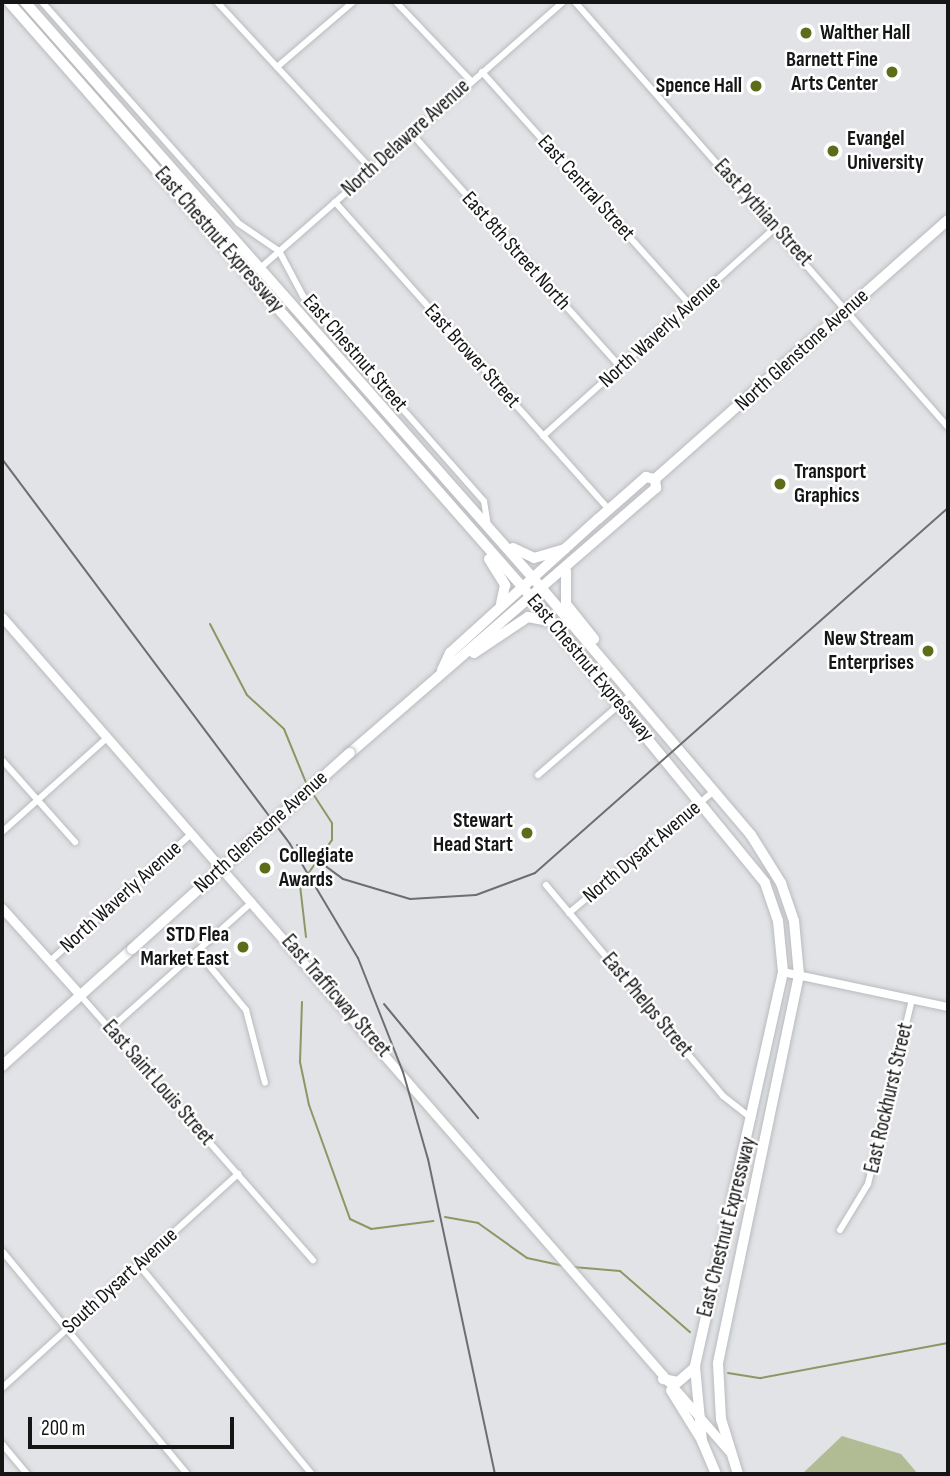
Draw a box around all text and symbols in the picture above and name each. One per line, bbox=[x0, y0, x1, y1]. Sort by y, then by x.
place label: Walther Hall bbox=[820, 20, 910, 46]
marker: Walther Hall bbox=[798, 25, 814, 41]
place label: Barnett Fine Arts Center bbox=[786, 47, 878, 97]
marker: Barnett Fine Arts Center bbox=[884, 64, 900, 80]
place label: Spence Hall bbox=[656, 73, 742, 99]
street label: North Delaware Avenue bbox=[337, 74, 475, 202]
marker: Spence Hall bbox=[748, 78, 764, 94]
place label: Evangel University bbox=[847, 126, 924, 176]
street label: East Central Street bbox=[532, 130, 640, 246]
marker: Evangel University bbox=[825, 143, 841, 159]
street label: East Pythian Street bbox=[708, 154, 818, 272]
street label: East Chestnut Expressway bbox=[149, 162, 289, 318]
street label: East 8th Street North bbox=[456, 187, 576, 315]
street label: North Waverly Avenue bbox=[594, 271, 726, 393]
street label: North Glenstone Avenue bbox=[730, 283, 874, 417]
street label: East Chestnut Street bbox=[297, 289, 413, 417]
street label: East Brower Street bbox=[419, 299, 525, 413]
place label: Transport Graphics bbox=[794, 459, 866, 509]
marker: Transport Graphics bbox=[772, 476, 788, 492]
street label: East Chestnut Expressway bbox=[521, 589, 659, 747]
place label: New Stream Enterprises bbox=[824, 626, 914, 676]
marker: New Stream Enterprises bbox=[920, 643, 936, 659]
street label: North Glenstone Avenue bbox=[189, 765, 333, 899]
street label: North Dysart Avenue bbox=[578, 796, 706, 908]
place label: Stewart Head Start bbox=[433, 808, 513, 858]
marker: Stewart Head Start bbox=[519, 825, 535, 841]
street label: North Waverly Avenue bbox=[55, 836, 187, 958]
place label: Collegiate Awards bbox=[279, 843, 354, 893]
marker: Collegiate Awards bbox=[257, 860, 273, 876]
place label: STD Flea Market East bbox=[141, 922, 229, 972]
street label: East Trafficway Street bbox=[276, 930, 396, 1062]
marker: STD Flea Market East bbox=[235, 939, 251, 955]
street label: East Phelps Street bbox=[596, 948, 698, 1062]
street label: East Saint Louis Street bbox=[97, 1015, 219, 1151]
street label: East Rockhurst Street bbox=[859, 1020, 919, 1176]
street label: East Chestnut Expressway bbox=[692, 1134, 762, 1320]
street label: South Dysart Avenue bbox=[57, 1223, 183, 1339]
scale bar bbox=[32, 1402, 238, 1446]
text: 200 m bbox=[41, 1416, 85, 1441]

